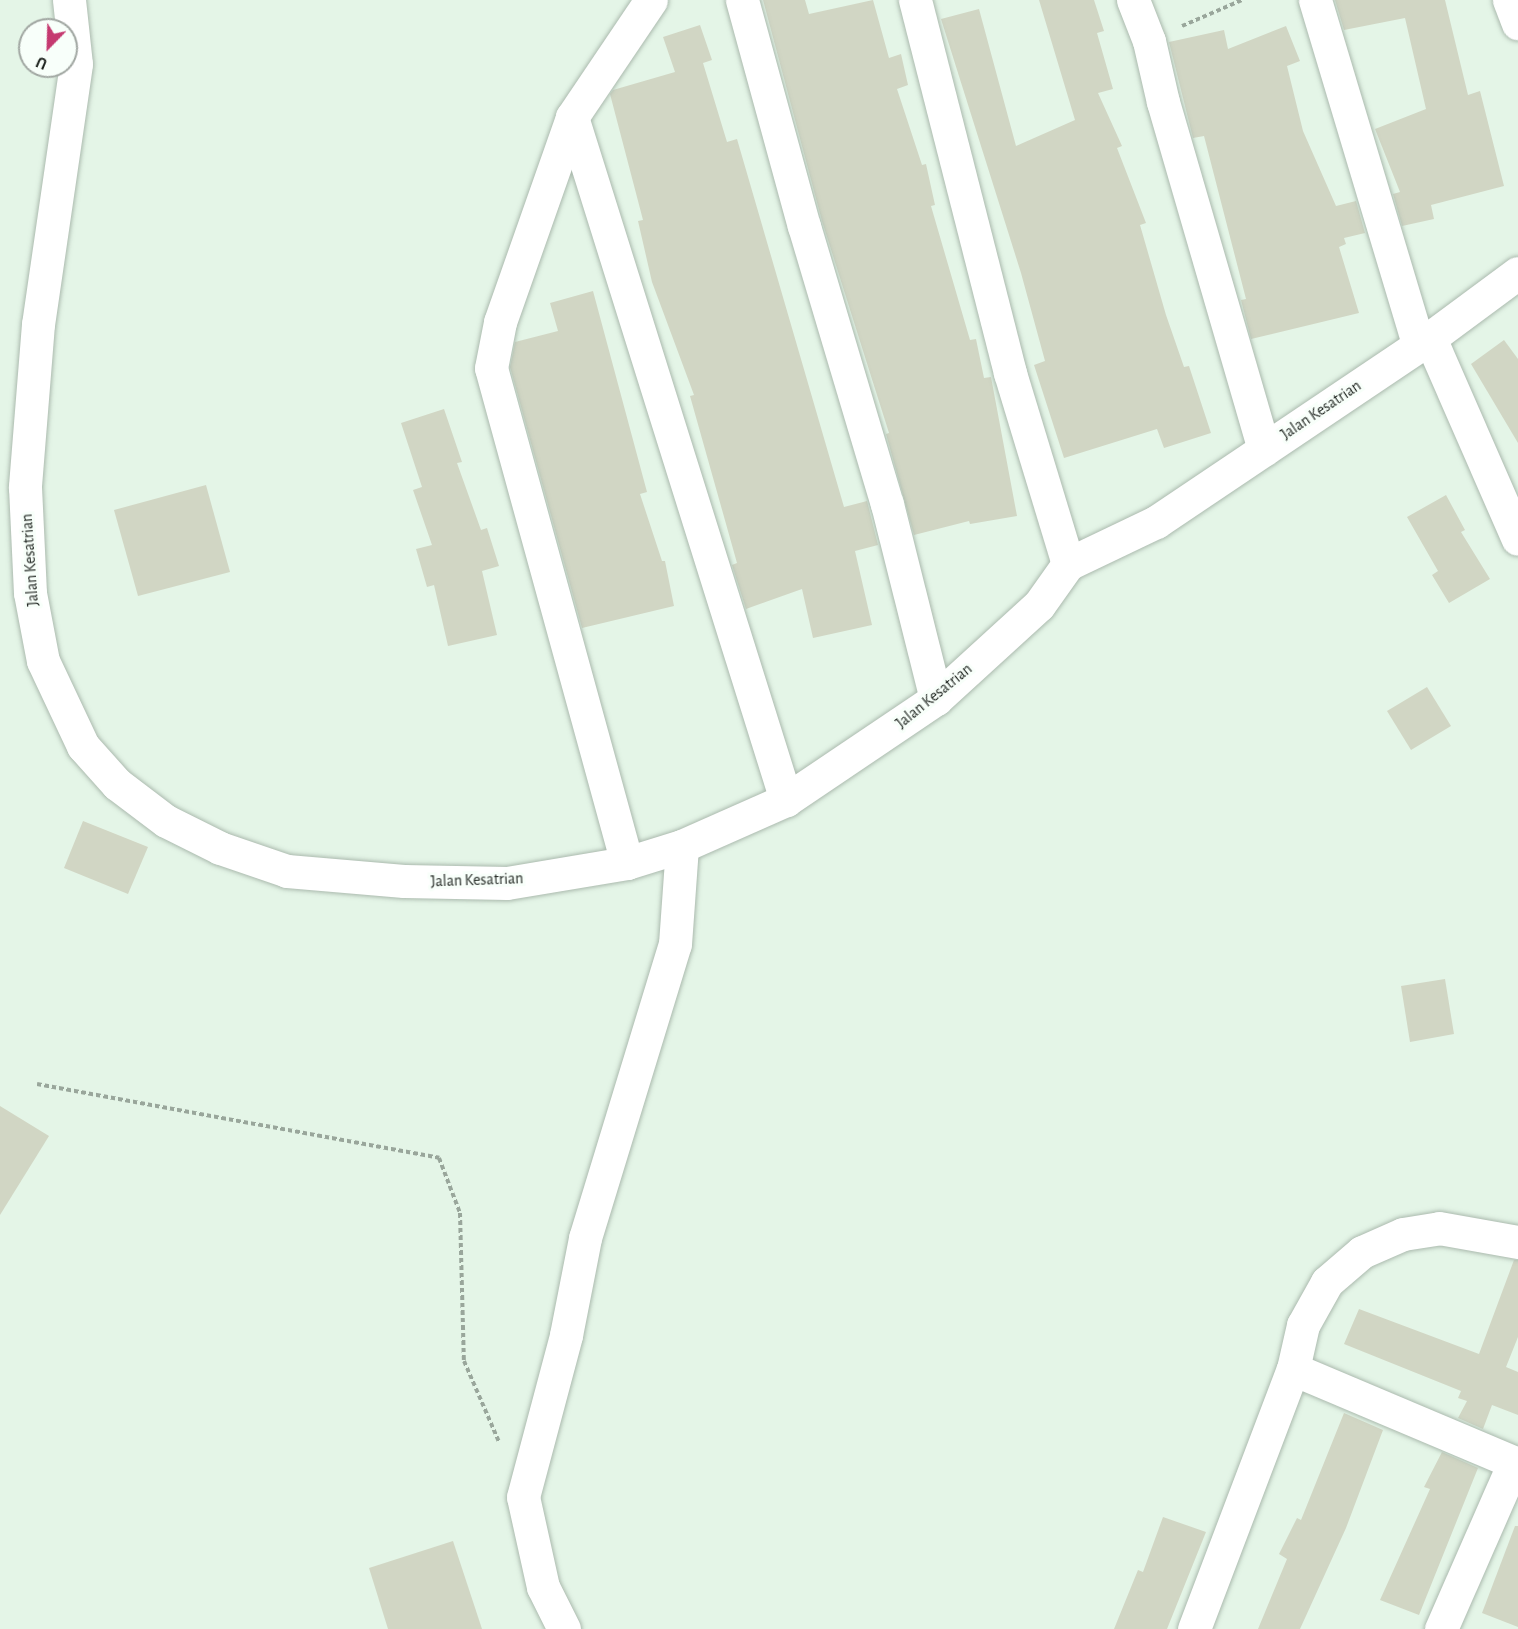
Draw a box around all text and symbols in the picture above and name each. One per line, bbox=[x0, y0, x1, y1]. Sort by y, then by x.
north arrow bbox=[18, 18, 78, 78]
text: U bbox=[34, 53, 50, 72]
street label: Jalan Kesatrian bbox=[1277, 376, 1365, 444]
street label: Jalan Kesatrian bbox=[17, 513, 43, 607]
street label: Jalan Kesatrian bbox=[892, 659, 976, 733]
street label: Jalan Kesatrian bbox=[430, 869, 524, 891]

